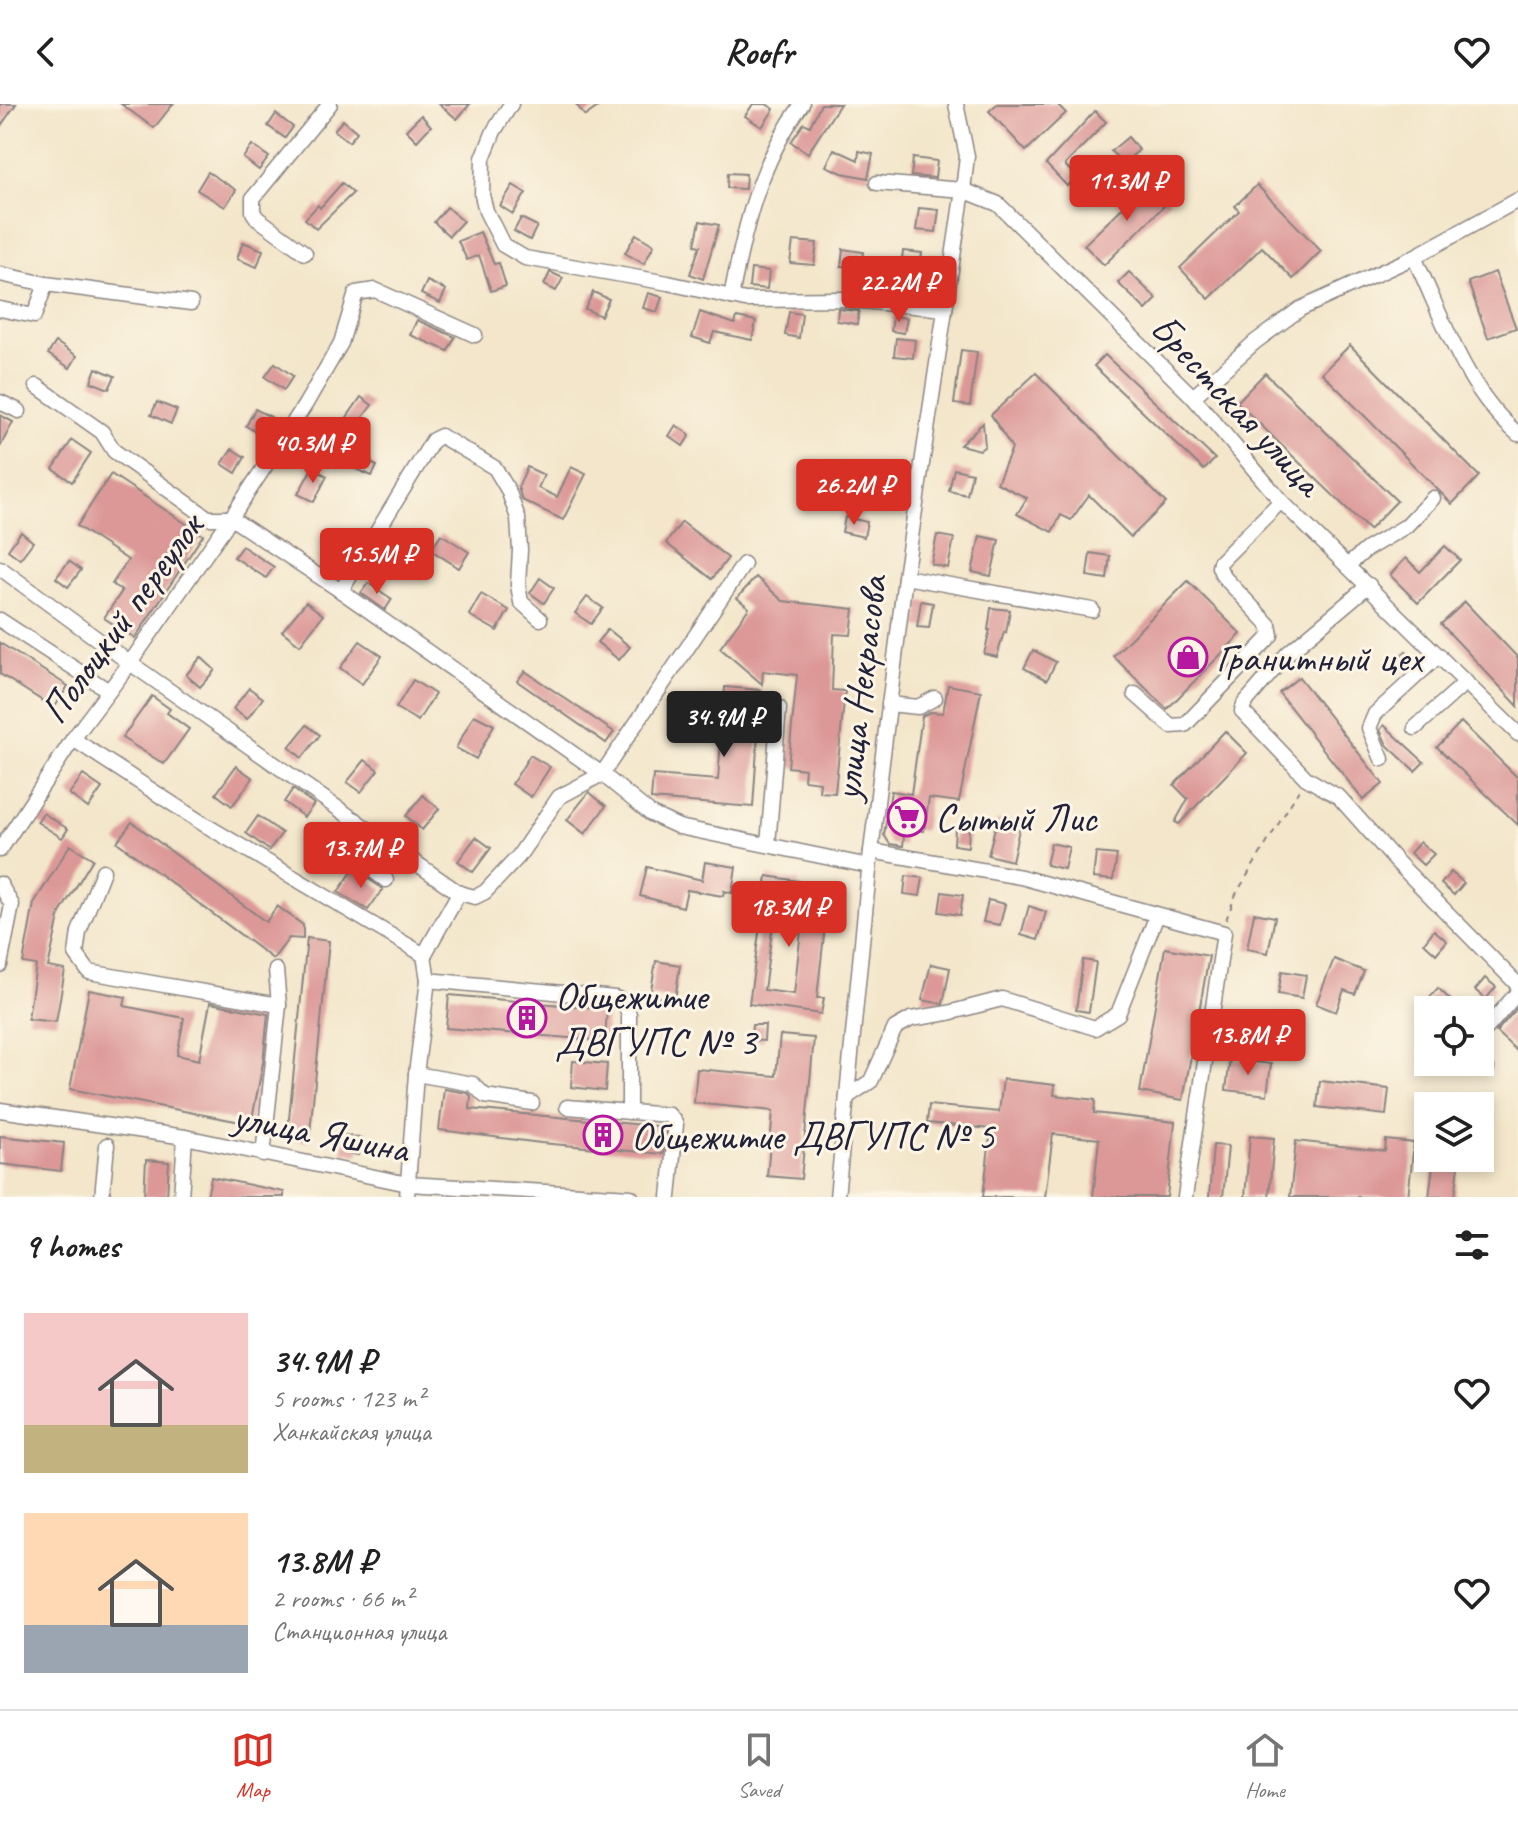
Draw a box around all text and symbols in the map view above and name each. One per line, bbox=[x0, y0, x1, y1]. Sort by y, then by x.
text: Roofr bbox=[724, 29, 794, 75]
icon: back bbox=[24, 30, 68, 74]
icon: heart bbox=[1450, 30, 1494, 74]
pin: 11.3M ₽ bbox=[1053, 155, 1201, 223]
text: 11.3M ₽ bbox=[1088, 164, 1166, 197]
pin: 22.2M ₽ bbox=[825, 256, 973, 324]
text: 22.2M ₽ bbox=[860, 265, 938, 298]
street label: Брестская улица bbox=[1140, 304, 1335, 508]
pin: 40.3M ₽ bbox=[239, 417, 387, 485]
text: 40.3M ₽ bbox=[274, 426, 352, 459]
pin: 26.2M ₽ bbox=[780, 459, 928, 527]
text: 26.2M ₽ bbox=[814, 468, 894, 501]
street label: Полоцкий переулок bbox=[29, 501, 216, 733]
pin: 15.5M ₽ bbox=[303, 528, 451, 596]
text: 15.5M ₽ bbox=[338, 537, 416, 570]
street label: улица Некрасова bbox=[821, 571, 899, 805]
place label: Гранитный цех bbox=[1216, 633, 1426, 683]
shop icon: Гранитный цех bbox=[1167, 636, 1209, 678]
pin: 34.9M ₽ bbox=[650, 691, 798, 759]
text: 34.9M ₽ bbox=[685, 700, 763, 733]
place label: Сытый Лис bbox=[935, 793, 1098, 843]
supermarket icon: Сытый Лис bbox=[886, 796, 928, 838]
pin: 13.7M ₽ bbox=[287, 822, 435, 890]
text: 13.7M ₽ bbox=[322, 831, 400, 864]
pin: 18.3M ₽ bbox=[715, 881, 863, 949]
text: 18.3M ₽ bbox=[750, 890, 828, 923]
place label: Общежитие ДВГУПС № 3 bbox=[555, 971, 760, 1067]
map controls bbox=[1414, 996, 1494, 1172]
button: locate bbox=[1414, 996, 1494, 1076]
building icon: Общежитие ДВГУПС № 3 bbox=[506, 997, 548, 1039]
pin: 13.8M ₽ bbox=[1174, 1009, 1322, 1077]
text: 13.8M ₽ bbox=[1209, 1018, 1287, 1051]
street label: улица Яшина bbox=[227, 1091, 416, 1175]
button: layers bbox=[1414, 1092, 1494, 1172]
place label: Общежитие ДВГУПС № 5 bbox=[631, 1111, 996, 1161]
building icon: Общежитие ДВГУПС № 5 bbox=[582, 1114, 624, 1156]
icon: filters bbox=[1450, 1223, 1494, 1267]
text: 9 homes bbox=[24, 1224, 120, 1267]
text: 34.9M ₽ bbox=[272, 1339, 375, 1382]
icon: home bbox=[88, 1345, 184, 1441]
icon: heart bbox=[1450, 1371, 1494, 1415]
text: 5 rooms · 123 m² bbox=[272, 1382, 424, 1415]
text: Ханкайская улица bbox=[272, 1415, 431, 1448]
text: 13.8M ₽ bbox=[272, 1539, 375, 1582]
icon: home bbox=[88, 1545, 184, 1641]
icon: heart bbox=[1450, 1571, 1494, 1615]
text: 2 rooms · 66 m² bbox=[272, 1582, 413, 1615]
text: Станционная улица bbox=[272, 1615, 446, 1648]
tab: Map bbox=[231, 1728, 275, 1804]
tab: Saved bbox=[737, 1728, 781, 1804]
tab: Home bbox=[1243, 1728, 1287, 1804]

